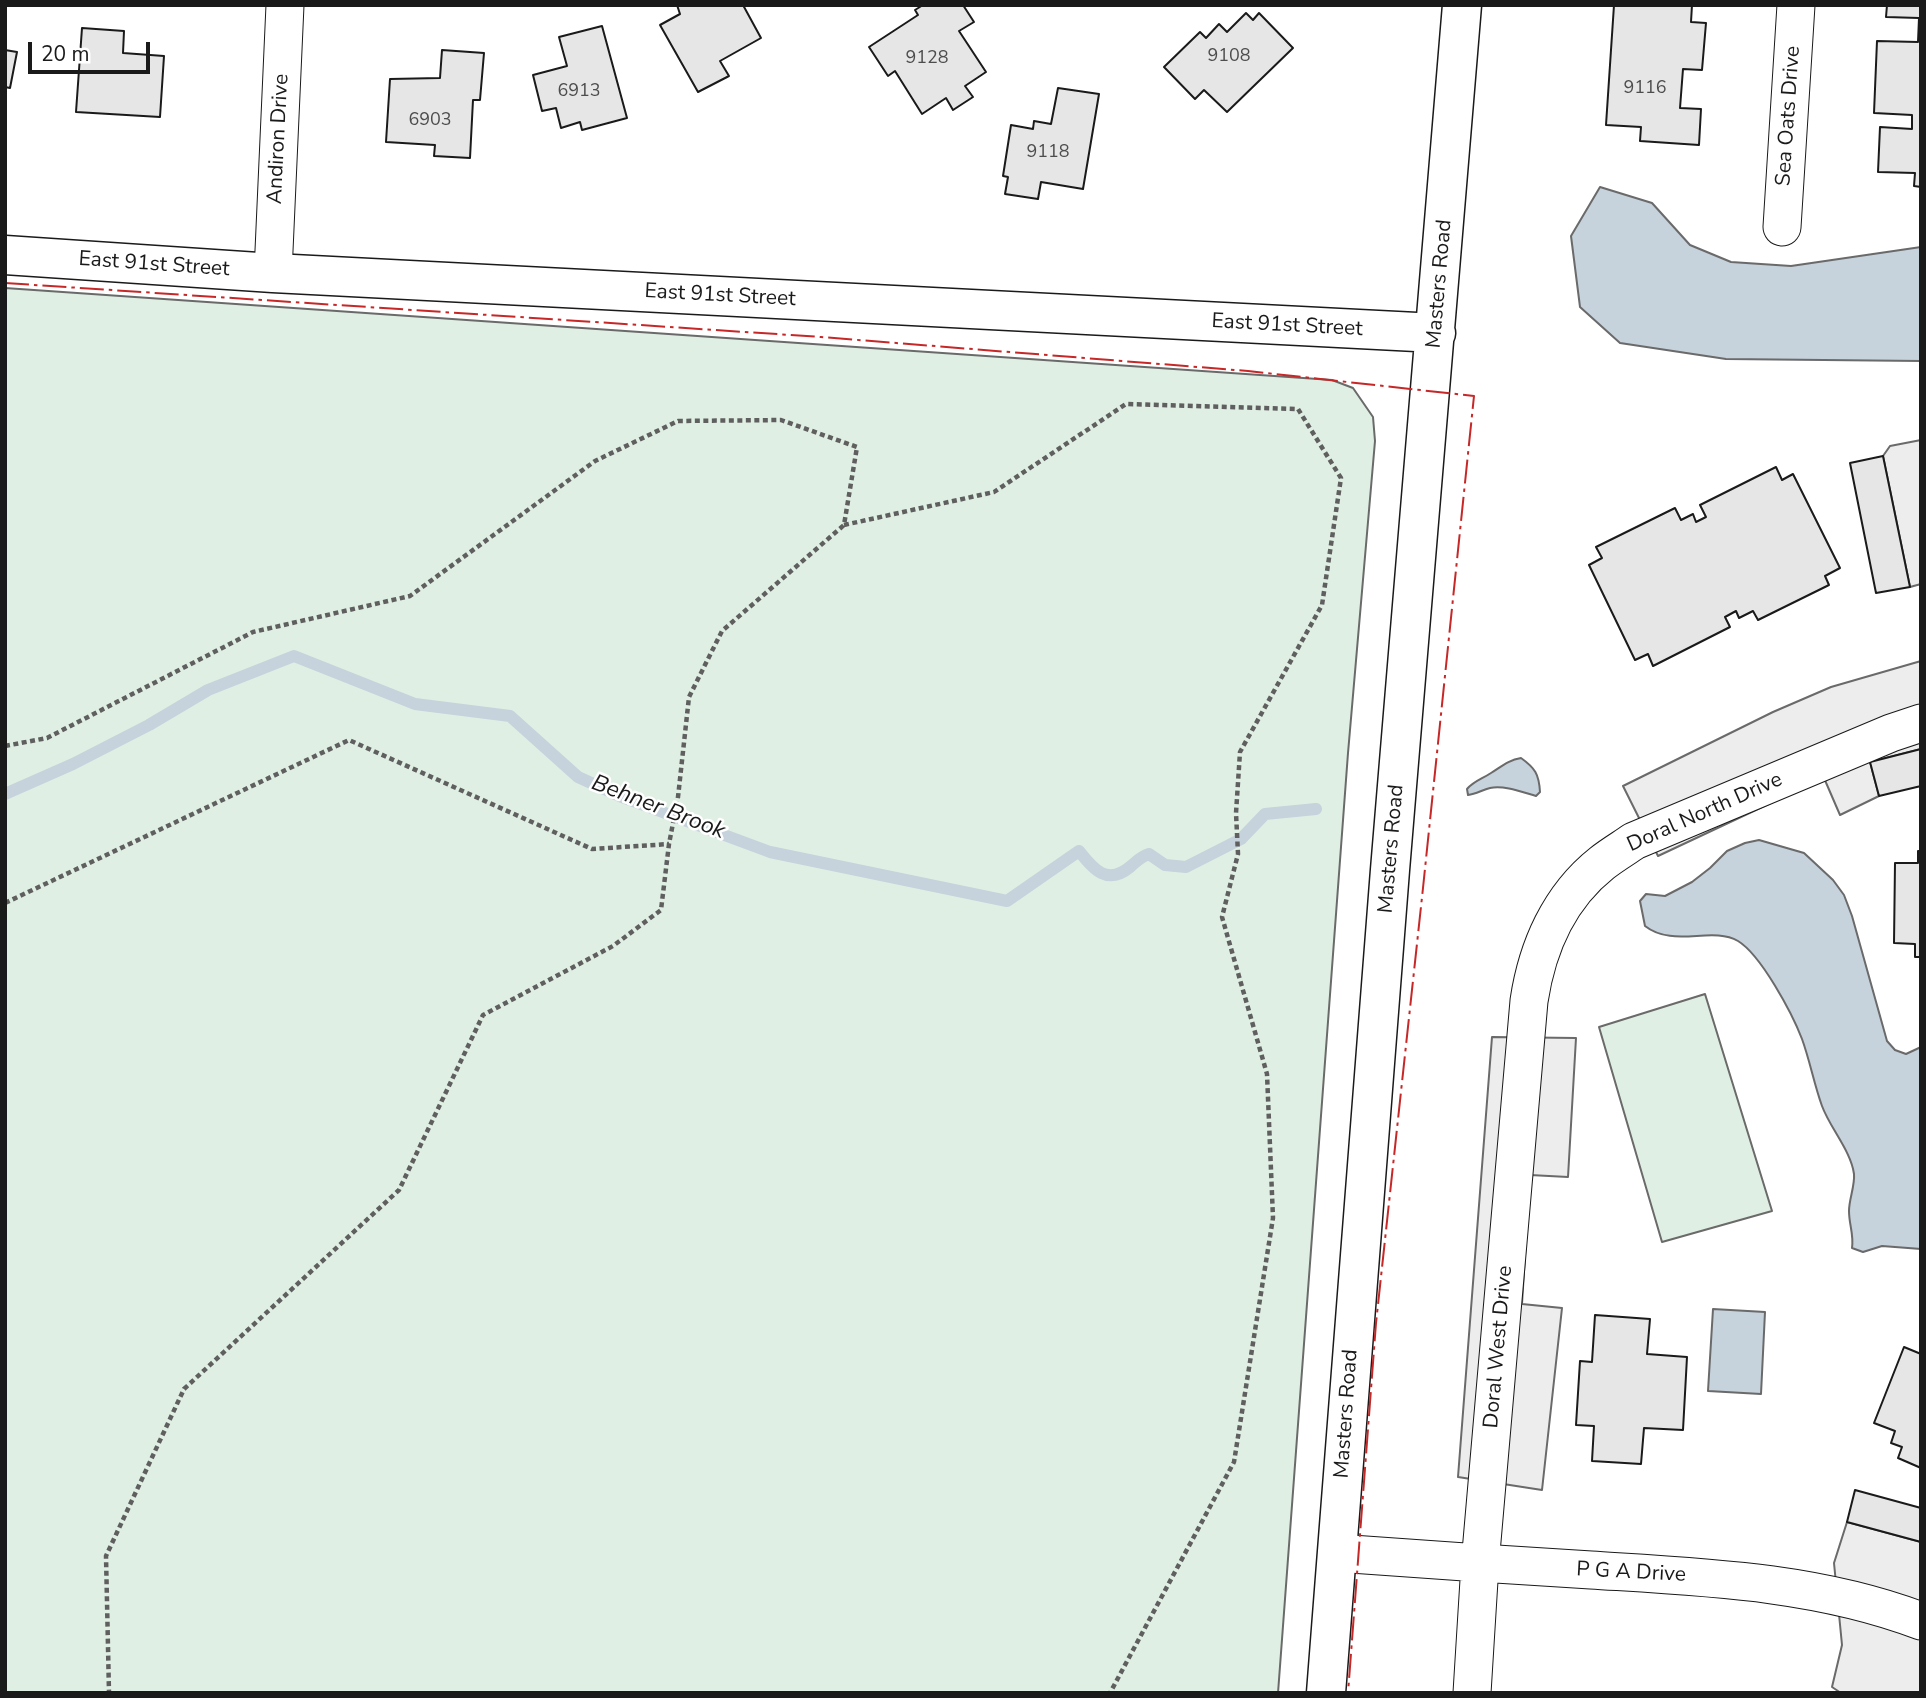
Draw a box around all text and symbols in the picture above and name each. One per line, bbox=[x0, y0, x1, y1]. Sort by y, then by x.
scale bar bbox=[32, 28, 154, 72]
text: 20 m bbox=[41, 40, 90, 68]
street label: Sea Oats Drive bbox=[1772, 45, 1806, 187]
house number: 9108 bbox=[1207, 46, 1251, 68]
house number: 9128 bbox=[905, 48, 949, 70]
street label: Andiron Drive bbox=[263, 73, 295, 205]
house number: 9116 bbox=[1623, 78, 1667, 100]
house number: 6913 bbox=[557, 81, 601, 103]
house number: 6903 bbox=[408, 110, 452, 132]
house number: 9118 bbox=[1026, 142, 1070, 164]
street label: Masters Road bbox=[1422, 219, 1458, 349]
street label: East 91st Street bbox=[78, 247, 230, 283]
street label: East 91st Street bbox=[644, 279, 796, 313]
street label: East 91st Street bbox=[1211, 309, 1363, 343]
street label: Doral North Drive bbox=[1624, 767, 1786, 859]
water label: Behner Brook bbox=[587, 770, 729, 846]
street label: Masters Road bbox=[1374, 784, 1410, 914]
street label: Doral West Drive bbox=[1479, 1265, 1519, 1429]
street label: Masters Road bbox=[1330, 1349, 1364, 1479]
street label: P G A Drive bbox=[1575, 1558, 1687, 1588]

